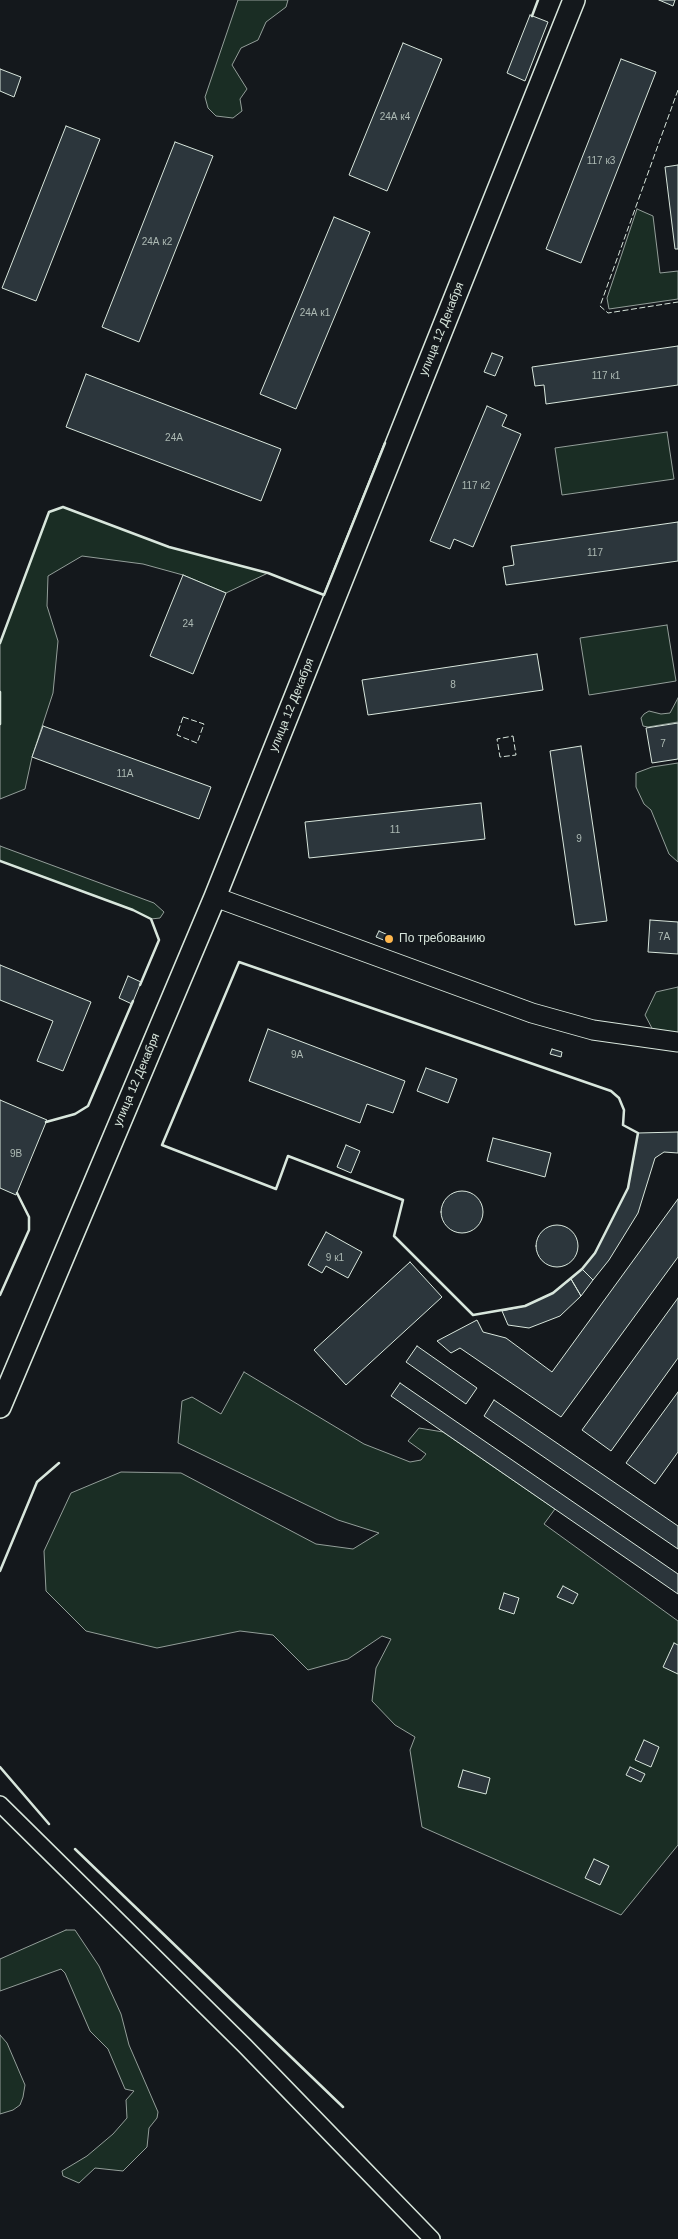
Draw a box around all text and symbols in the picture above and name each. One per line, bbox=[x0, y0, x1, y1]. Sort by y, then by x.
house number: 24А к4 bbox=[380, 111, 410, 123]
house number: 117 к3 bbox=[587, 155, 615, 167]
house number: 24А к2 bbox=[142, 236, 172, 248]
street label: улица 12 Декабря bbox=[417, 280, 467, 378]
house number: 24А к1 bbox=[300, 307, 330, 319]
house number: 117 к1 bbox=[592, 370, 620, 382]
house number: 24А bbox=[165, 432, 183, 444]
house number: 117 к2 bbox=[462, 480, 490, 492]
house number: 117 bbox=[587, 547, 603, 559]
house number: 24 bbox=[182, 618, 194, 630]
street label: улица 12 Декабря bbox=[267, 656, 317, 754]
house number: 8 bbox=[450, 679, 456, 691]
house number: 7 bbox=[660, 738, 666, 750]
house number: 11А bbox=[116, 768, 134, 780]
house number: 11 bbox=[390, 824, 400, 836]
house number: 9 bbox=[576, 833, 582, 845]
house number: 7А bbox=[658, 931, 670, 943]
place label: По требованию bbox=[399, 932, 485, 946]
marker: По требованию bbox=[383, 933, 395, 945]
street label: улица 12 Декабря bbox=[111, 1031, 163, 1129]
house number: 9А bbox=[291, 1049, 303, 1061]
house number: 9В bbox=[10, 1148, 22, 1160]
house number: 9 к1 bbox=[326, 1252, 344, 1264]

